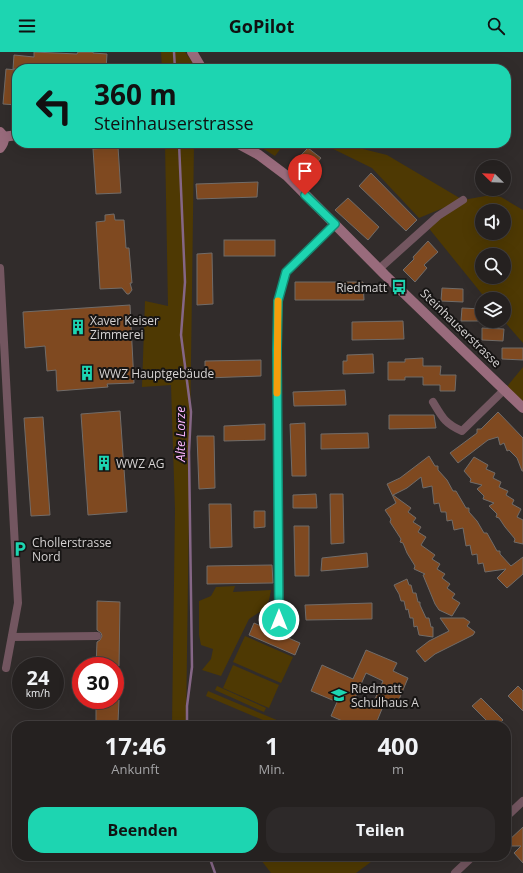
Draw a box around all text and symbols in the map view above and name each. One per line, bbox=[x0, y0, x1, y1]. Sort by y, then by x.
text: GoPilot bbox=[229, 14, 294, 38]
icon: menu bbox=[16, 15, 38, 37]
icon: search bbox=[485, 15, 507, 37]
text: 360 m bbox=[94, 75, 177, 113]
icon: left bbox=[28, 80, 80, 132]
text: Steinhauserstrasse bbox=[94, 111, 254, 135]
pin bbox=[288, 154, 322, 195]
icon: arrive bbox=[294, 160, 316, 182]
north arrow bbox=[475, 160, 511, 196]
map controls bbox=[475, 160, 511, 328]
button: sound bbox=[475, 204, 511, 240]
button: search bbox=[475, 248, 511, 284]
bus stop icon: Riedmatt bbox=[390, 278, 408, 296]
place label: Riedmatt bbox=[336, 279, 387, 296]
street label: Steinhauserstrasse bbox=[417, 285, 505, 371]
button: layers bbox=[475, 292, 511, 328]
place label: Xaver Keiser Zimmerei bbox=[90, 312, 159, 343]
building icon: Xaver Keiser Zimmerei bbox=[69, 318, 87, 336]
building icon: WWZ Hauptgebäude bbox=[78, 364, 96, 382]
place label: WWZ Hauptgebäude bbox=[99, 365, 215, 382]
water label: Alte Lorze bbox=[171, 406, 189, 463]
building icon: WWZ AG bbox=[95, 454, 113, 472]
place label: WWZ AG bbox=[116, 455, 164, 472]
place label: Chollerstrasse Nord bbox=[32, 534, 112, 565]
parking icon: Chollerstrasse Nord bbox=[11, 540, 29, 558]
position arrow bbox=[258, 599, 300, 641]
speed limit sign: 30 bbox=[72, 657, 124, 709]
text: 24 bbox=[27, 664, 49, 691]
place label: Riedmatt Schulhaus A bbox=[351, 680, 419, 711]
text: km/h bbox=[26, 686, 50, 700]
school or university icon: Riedmatt Schulhaus A bbox=[330, 686, 348, 704]
text: 17:46 bbox=[104, 729, 166, 762]
text: 1 bbox=[265, 729, 279, 762]
text: 400 bbox=[377, 729, 419, 762]
text: Ankunft bbox=[111, 760, 159, 778]
text: Min. bbox=[259, 760, 285, 778]
text: m bbox=[392, 760, 404, 778]
button: Beenden bbox=[28, 807, 258, 853]
button: Teilen bbox=[266, 807, 495, 853]

